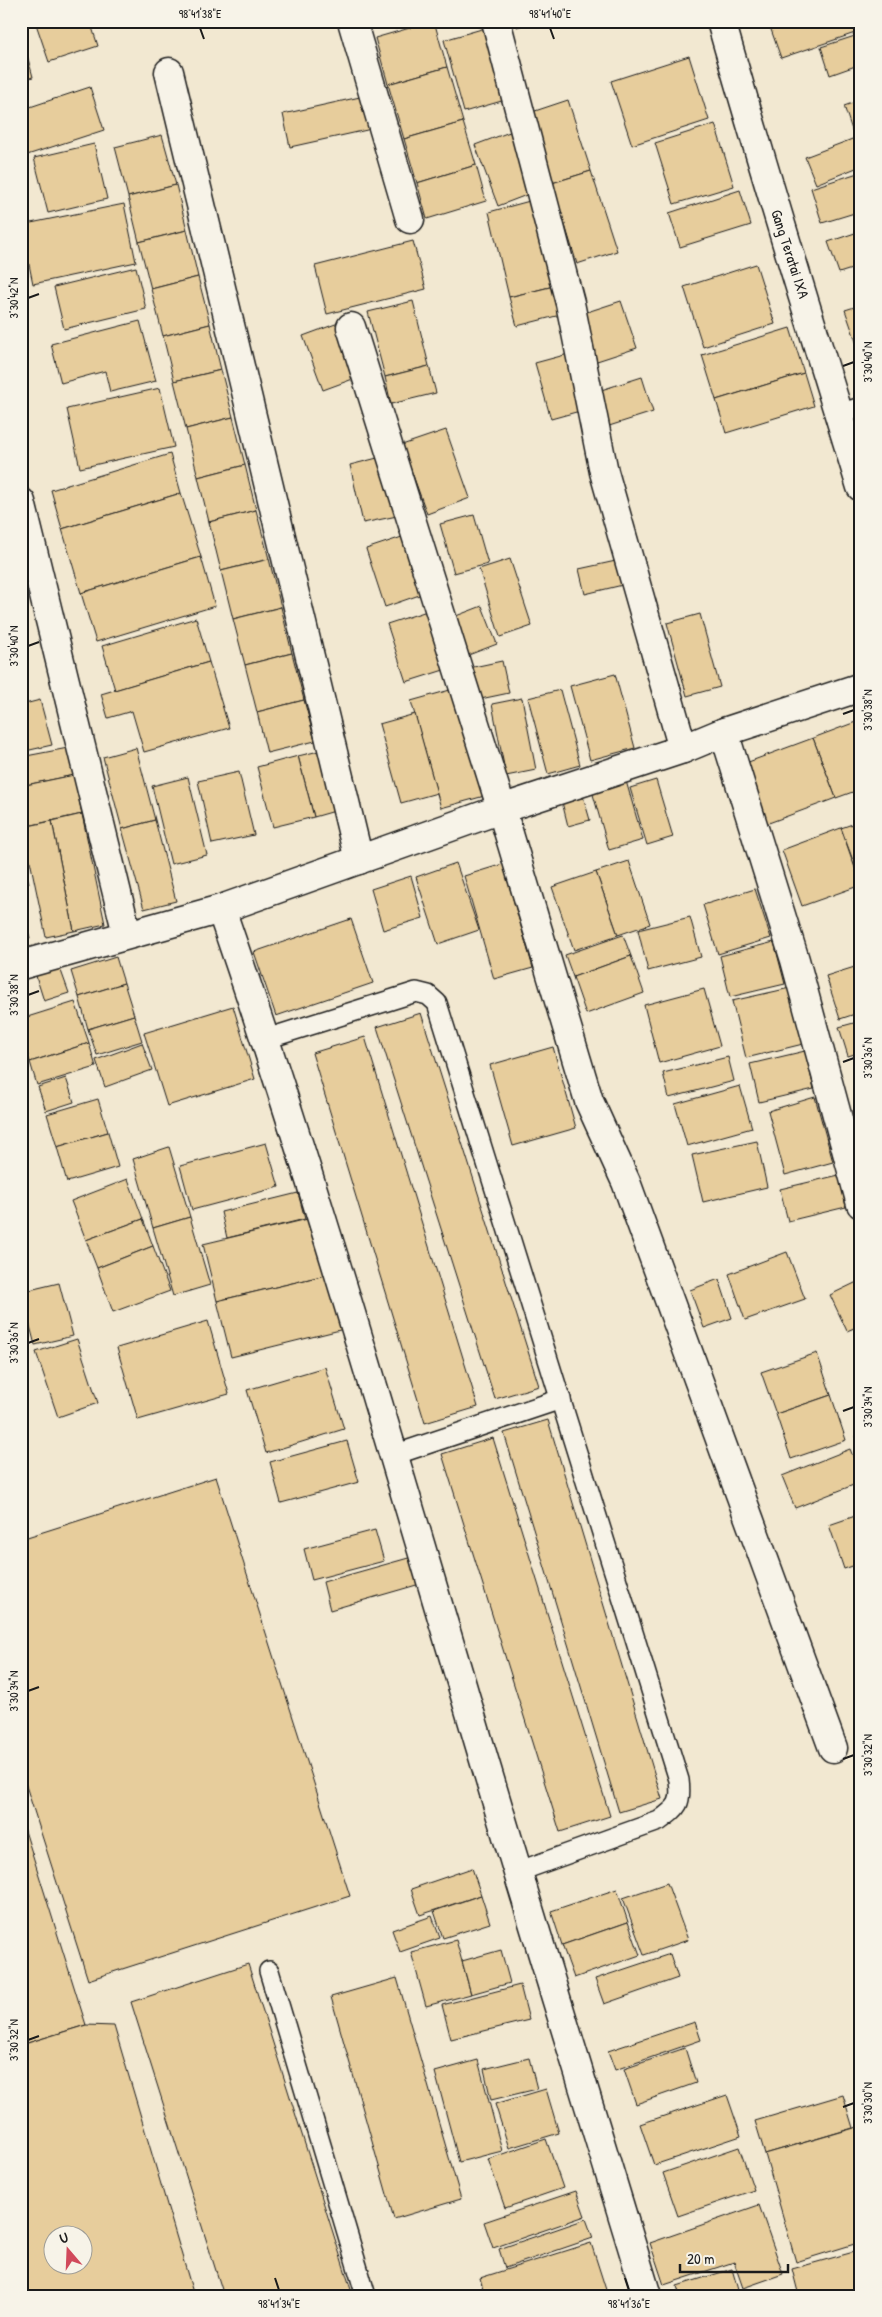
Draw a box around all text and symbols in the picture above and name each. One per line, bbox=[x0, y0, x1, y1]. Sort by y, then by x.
text: 98°41'38"E bbox=[179, 5, 222, 22]
text: 98°41'40"E bbox=[529, 5, 572, 22]
street label: Gang Teratai IXA bbox=[766, 207, 815, 302]
text: 3°30'42"N bbox=[5, 277, 22, 319]
text: 3°30'40"N bbox=[859, 342, 876, 382]
text: 3°30'40"N bbox=[5, 626, 22, 666]
text: 3°30'38"N bbox=[859, 689, 876, 731]
text: 3°30'38"N bbox=[5, 974, 22, 1016]
text: 3°30'36"N bbox=[859, 1037, 876, 1079]
text: 3°30'36"N bbox=[5, 1322, 22, 1364]
text: 3°30'34"N bbox=[859, 1387, 876, 1427]
text: 3°30'34"N bbox=[5, 1671, 22, 1711]
text: 3°30'32"N bbox=[859, 1734, 876, 1776]
text: 3°30'32"N bbox=[5, 2019, 22, 2061]
text: 3°30'30"N bbox=[859, 2082, 876, 2124]
north arrow bbox=[42, 2224, 92, 2274]
text: U bbox=[57, 2227, 71, 2247]
scale bar bbox=[680, 2242, 787, 2274]
text: 20 m bbox=[687, 2248, 714, 2269]
text: 98°41'34"E bbox=[258, 2295, 301, 2312]
text: 98°41'36"E bbox=[608, 2295, 651, 2312]

